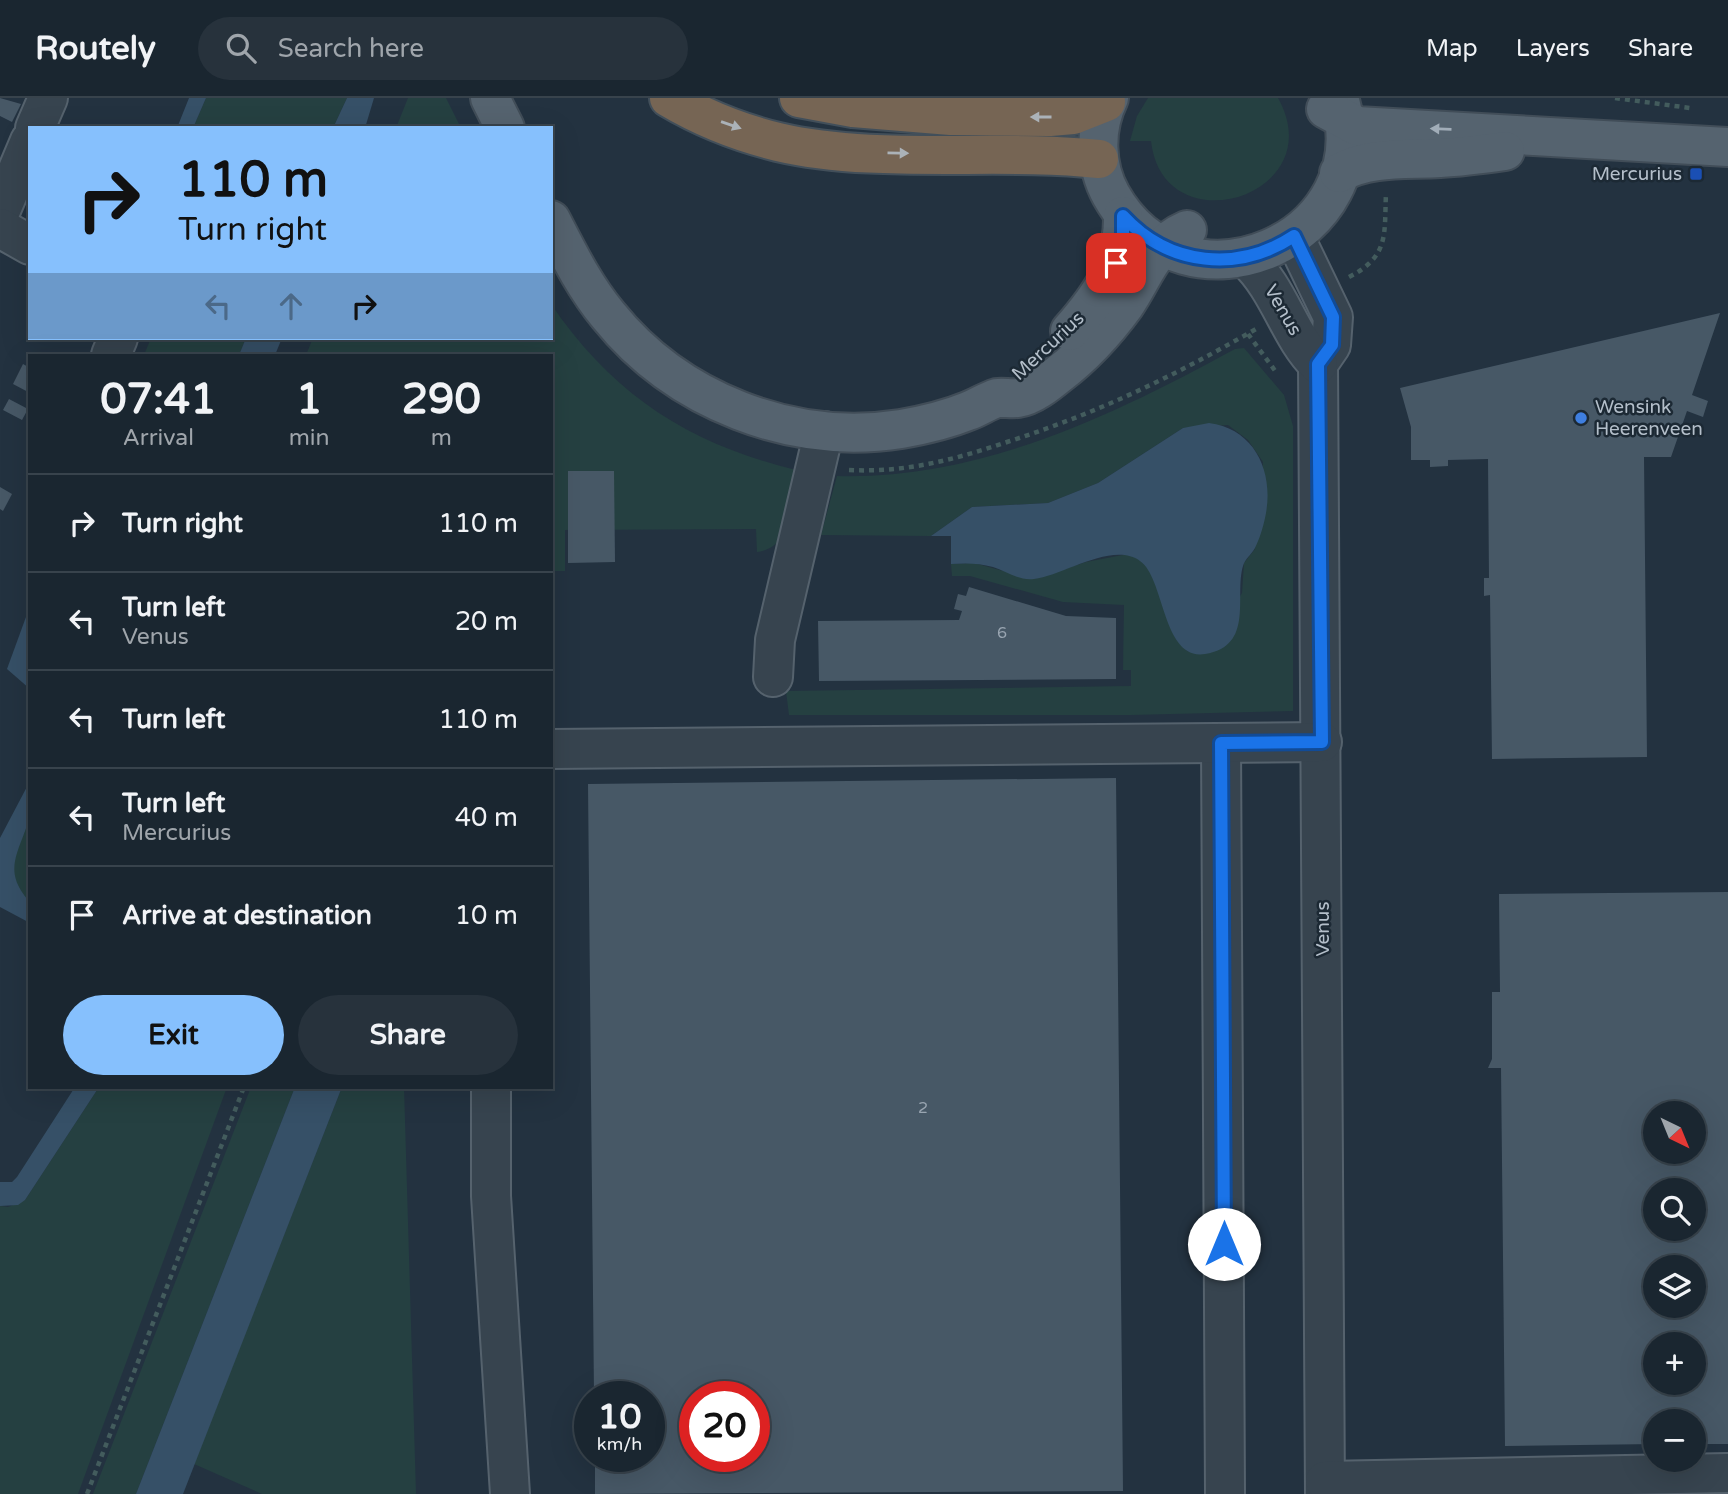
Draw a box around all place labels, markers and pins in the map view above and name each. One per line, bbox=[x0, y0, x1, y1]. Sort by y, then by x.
place label: Mercurius bbox=[1592, 163, 1682, 185]
marker: Mercurius bbox=[1688, 166, 1704, 182]
pin bbox=[1086, 233, 1146, 293]
place label: Wensink Heerenveen bbox=[1595, 396, 1703, 440]
marker: Wensink Heerenveen bbox=[1573, 410, 1589, 426]

